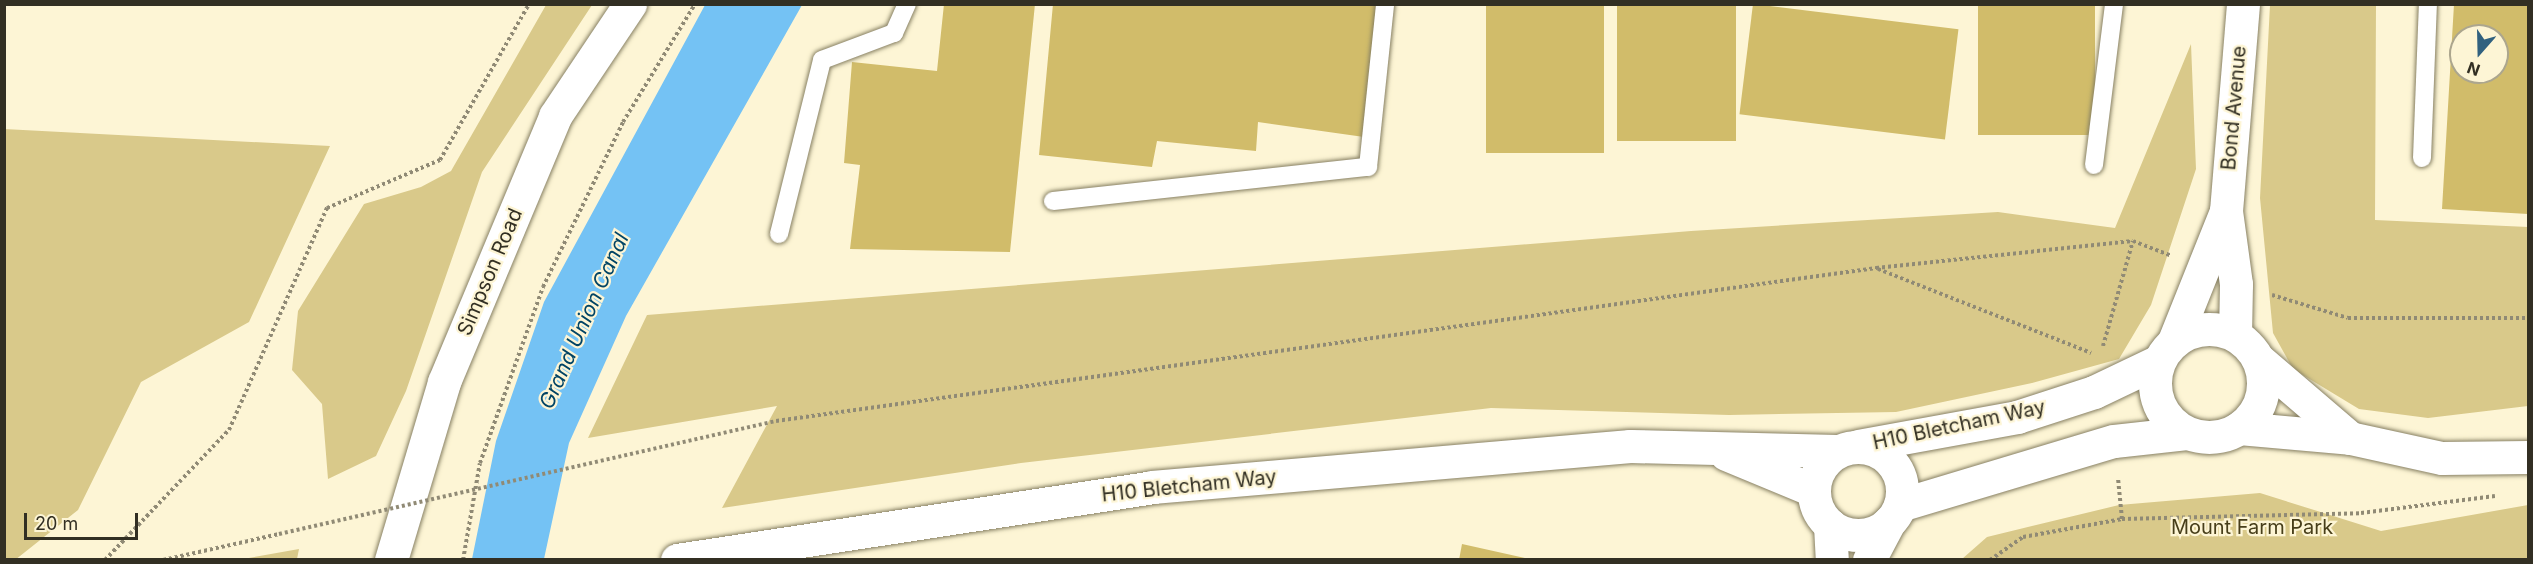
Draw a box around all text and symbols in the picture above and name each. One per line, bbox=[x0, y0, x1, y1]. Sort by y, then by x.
north arrow bbox=[2449, 24, 2509, 84]
street label: Bond Avenue bbox=[2217, 45, 2251, 171]
text: N bbox=[2464, 58, 2483, 81]
street label: Simpson Road bbox=[452, 205, 528, 339]
water label: Grand Union Canal bbox=[534, 229, 634, 413]
street label: H10 Bletcham Way bbox=[1871, 395, 2047, 455]
street label: H10 Bletcham Way bbox=[1100, 465, 1278, 507]
scale bar bbox=[27, 501, 141, 539]
text: 20 m bbox=[35, 513, 78, 534]
park label: Mount Farm Park bbox=[2171, 515, 2333, 539]

